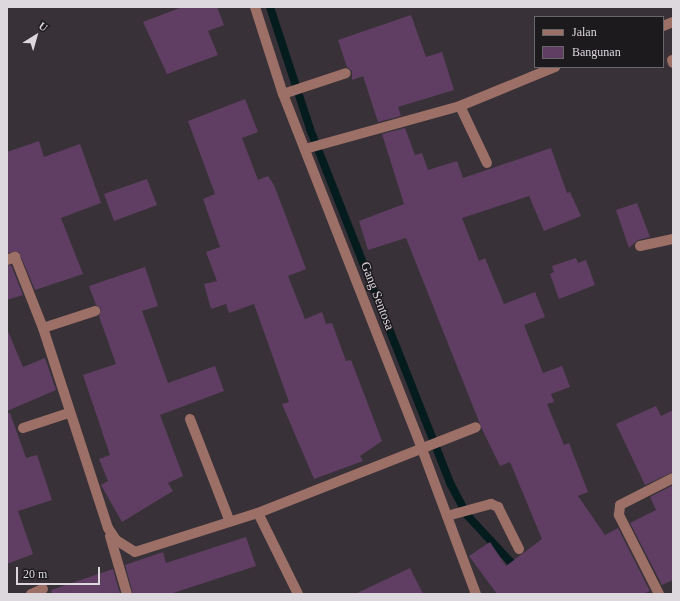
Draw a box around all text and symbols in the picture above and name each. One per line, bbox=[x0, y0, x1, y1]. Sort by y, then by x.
north arrow bbox=[16, 16, 56, 56]
legend bbox=[534, 16, 664, 68]
text: U bbox=[36, 19, 50, 34]
text: Jalan bbox=[572, 25, 597, 39]
text: Bangunan bbox=[572, 45, 621, 59]
street label: Gang Sentosa bbox=[357, 260, 397, 332]
scale bar bbox=[18, 559, 102, 585]
text: 20 m bbox=[23, 567, 47, 581]

